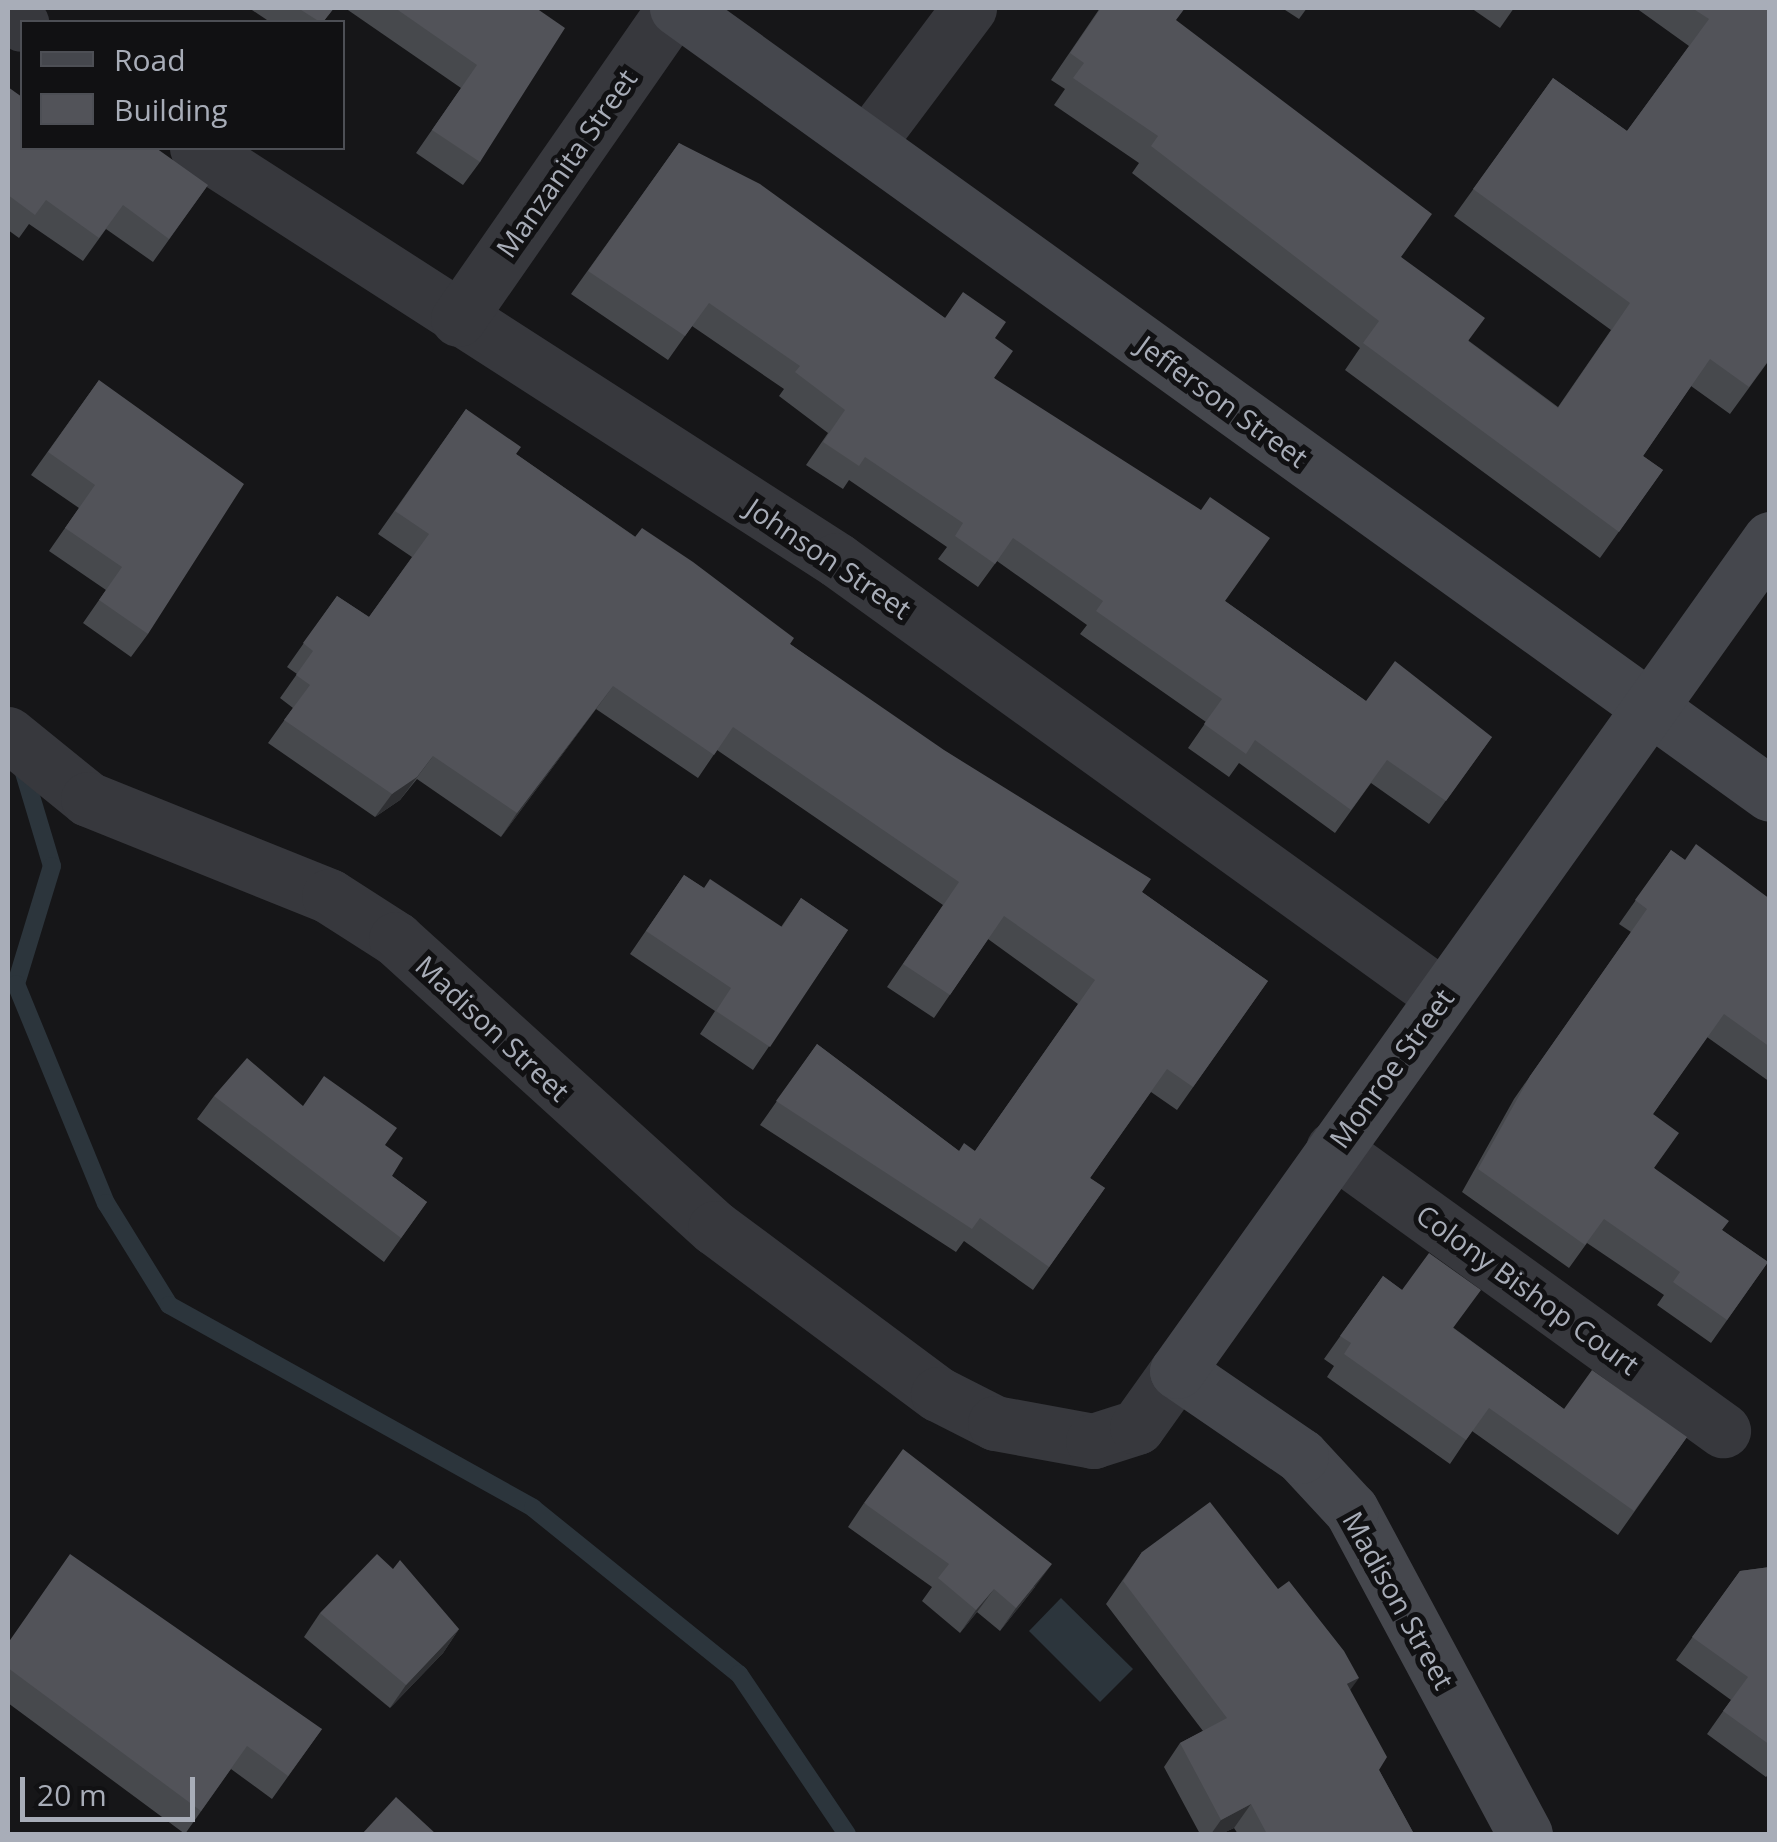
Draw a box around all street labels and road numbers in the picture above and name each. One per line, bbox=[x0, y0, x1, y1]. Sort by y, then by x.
street label: Manzanita Street bbox=[489, 62, 643, 264]
street label: Jefferson Street bbox=[1131, 328, 1315, 474]
street label: Johnson Street bbox=[740, 491, 918, 625]
street label: Madison Street bbox=[409, 948, 577, 1108]
street label: Monroe Street bbox=[1322, 982, 1460, 1154]
street label: Colony Bishop Court bbox=[1410, 1197, 1646, 1381]
street label: Madison Street bbox=[1336, 1505, 1462, 1695]

